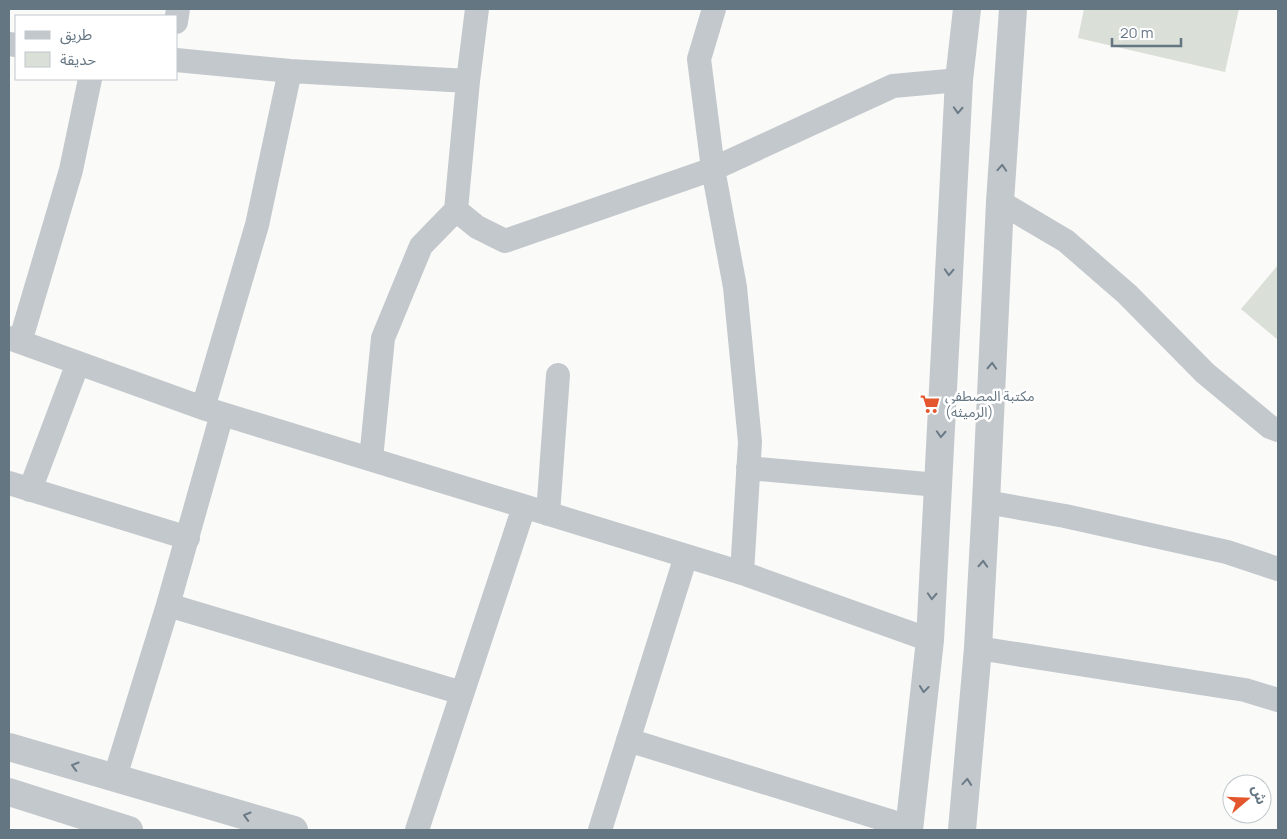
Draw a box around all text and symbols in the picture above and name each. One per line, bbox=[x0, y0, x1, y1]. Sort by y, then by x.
legend bbox=[15, 15, 178, 80]
scale bar bbox=[1112, 15, 1181, 47]
text: 20 m bbox=[1120, 22, 1153, 43]
text: طريق bbox=[60, 24, 92, 45]
text: حديقة bbox=[60, 49, 96, 70]
one-way arrow bbox=[952, 106, 963, 114]
one-way arrow bbox=[996, 164, 1007, 172]
one-way arrow bbox=[944, 268, 955, 276]
one-way arrow bbox=[987, 361, 998, 369]
place label: مكتبة المصطفى (الرميثه) bbox=[945, 386, 1035, 421]
supermarket icon: مكتبة المصطفى (الرميثه) bbox=[919, 393, 941, 415]
one-way arrow bbox=[936, 430, 946, 438]
one-way arrow bbox=[977, 560, 988, 568]
one-way arrow bbox=[927, 593, 938, 601]
one-way arrow bbox=[919, 685, 930, 693]
one-way arrow bbox=[71, 761, 79, 771]
north arrow bbox=[1222, 774, 1272, 824]
one-way arrow bbox=[961, 777, 972, 785]
text: ش bbox=[1248, 782, 1272, 807]
one-way arrow bbox=[244, 812, 252, 822]

